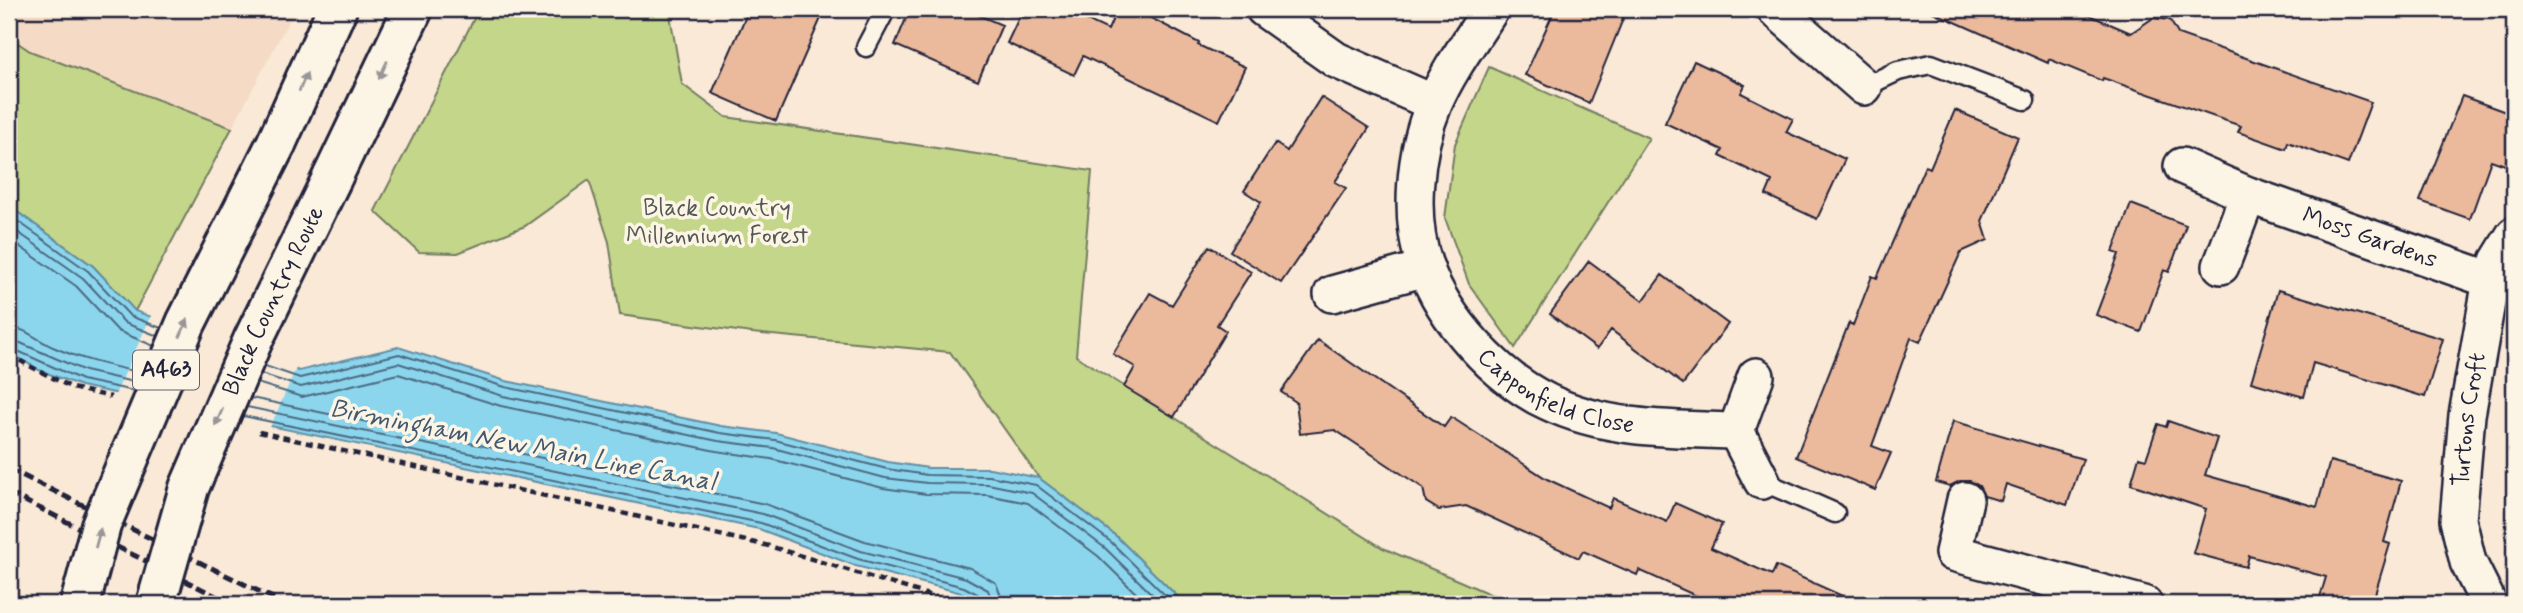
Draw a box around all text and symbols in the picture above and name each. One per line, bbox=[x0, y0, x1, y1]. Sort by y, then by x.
one-way arrow bbox=[377, 60, 389, 80]
one-way arrow bbox=[298, 71, 309, 92]
park label: Black Country Millennium Forest bbox=[626, 193, 809, 252]
street label: Moss Gardens bbox=[2298, 200, 2442, 276]
street label: Black Country Route bbox=[215, 201, 332, 400]
one-way arrow bbox=[178, 318, 190, 338]
street label: Capponfield Close bbox=[1471, 342, 1636, 441]
road number: A463 bbox=[133, 350, 199, 390]
street label: Turtons Croft bbox=[2445, 350, 2493, 488]
water label: Birmingham New Main Line Canal bbox=[327, 392, 720, 503]
one-way arrow bbox=[214, 407, 225, 428]
one-way arrow bbox=[93, 527, 104, 549]

